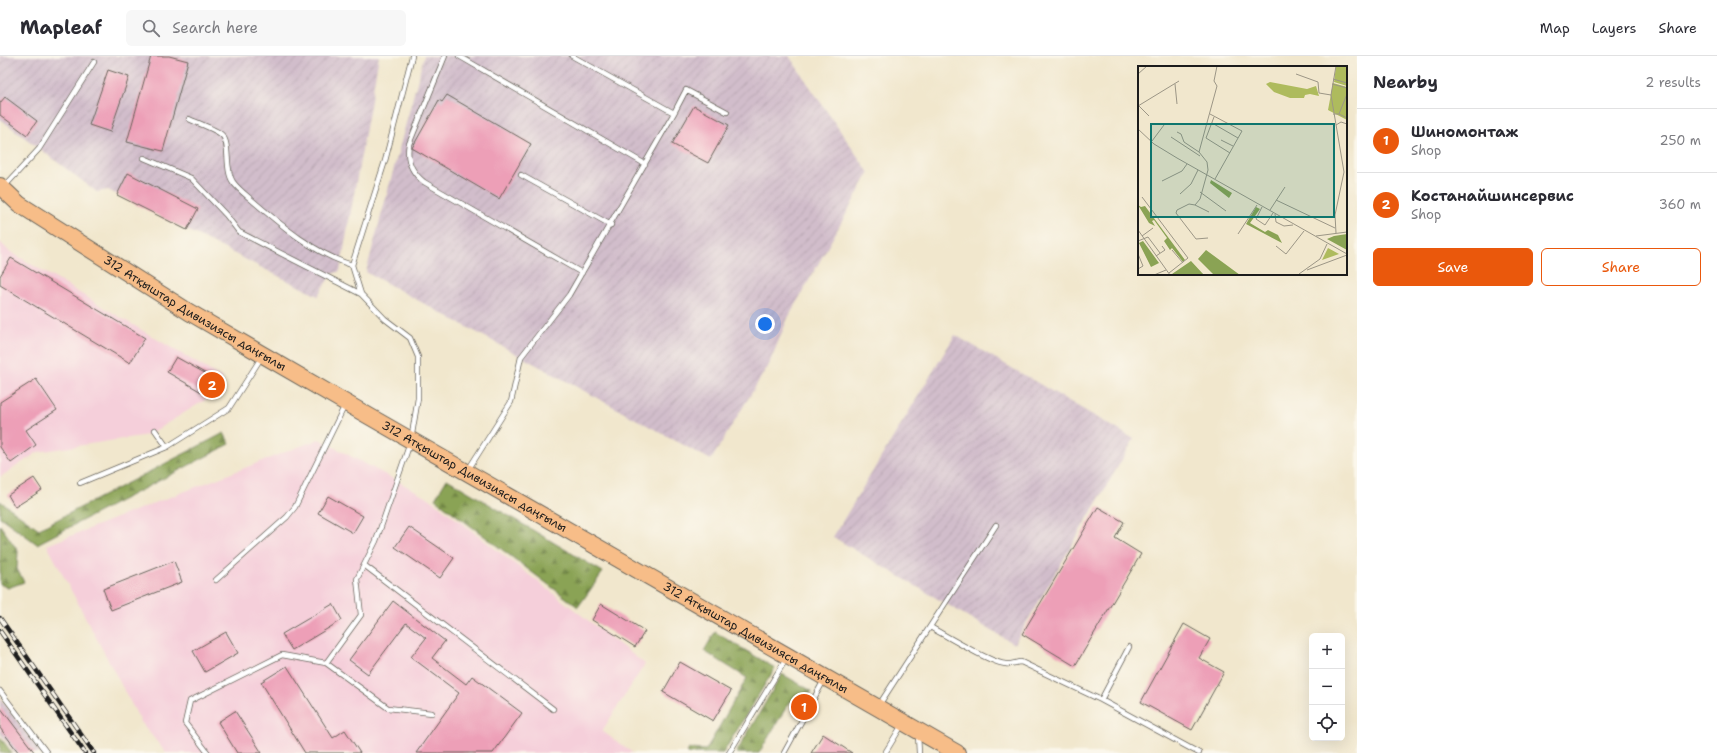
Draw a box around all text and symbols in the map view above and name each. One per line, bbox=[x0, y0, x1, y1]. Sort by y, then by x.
search box bbox=[126, 10, 406, 46]
text: Mapleaf bbox=[20, 15, 102, 40]
icon: search bbox=[140, 17, 162, 39]
text: Search here bbox=[172, 18, 258, 38]
text: Map bbox=[1540, 19, 1570, 37]
text: Layers bbox=[1592, 19, 1636, 37]
text: Share bbox=[1658, 19, 1697, 37]
inset map bbox=[1138, 66, 1347, 275]
text: Nearby bbox=[1373, 71, 1438, 93]
text: 2 results bbox=[1645, 74, 1701, 91]
text: Шиномонтаж bbox=[1411, 122, 1518, 142]
text: 1 bbox=[1383, 132, 1389, 149]
text: 250 m bbox=[1660, 132, 1701, 149]
text: Shop bbox=[1411, 142, 1441, 159]
text: Костанайшинсервис bbox=[1411, 186, 1574, 206]
text: 2 bbox=[1381, 196, 1391, 213]
text: 360 m bbox=[1659, 196, 1701, 213]
text: Shop bbox=[1411, 206, 1441, 223]
button: Save bbox=[1373, 248, 1533, 286]
button: Share bbox=[1541, 248, 1701, 286]
street label: 312 Атқыштар Дивизиясы даңғылы bbox=[100, 252, 289, 375]
your location bbox=[755, 314, 775, 334]
pin: 2 bbox=[199, 370, 225, 400]
street label: 312 Атқыштар Дивизиясы даңғылы bbox=[379, 417, 570, 536]
street label: 312 Атқыштар Дивизиясы даңғылы bbox=[660, 578, 851, 697]
map controls bbox=[1309, 633, 1345, 741]
button: + bbox=[1309, 633, 1345, 669]
button: − bbox=[1309, 669, 1345, 705]
pin: 1 bbox=[791, 692, 817, 722]
button: locate bbox=[1309, 705, 1345, 741]

